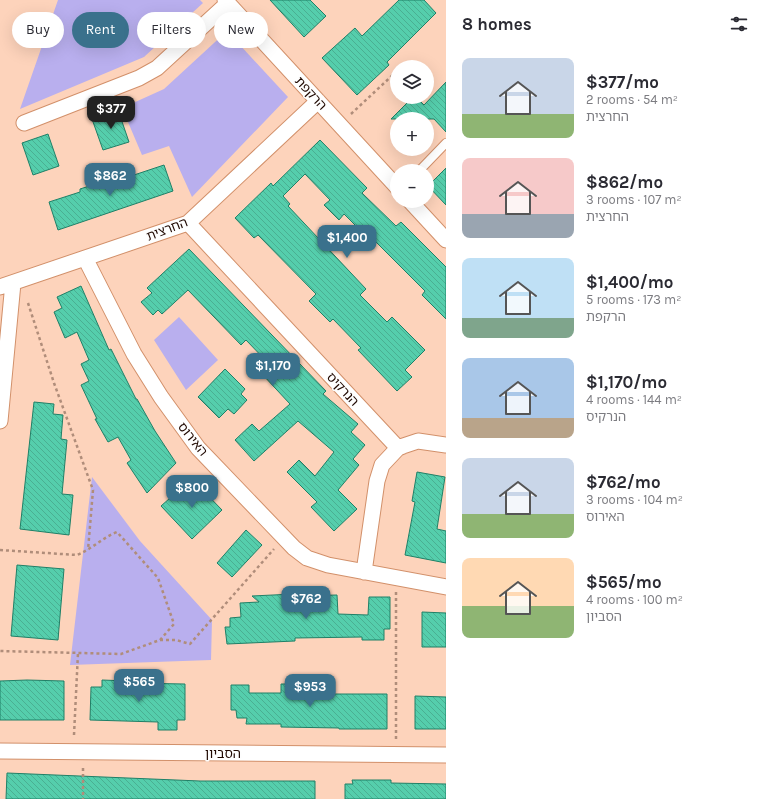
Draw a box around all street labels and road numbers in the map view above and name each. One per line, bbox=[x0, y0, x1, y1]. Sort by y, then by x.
street label: הרקפת bbox=[292, 73, 330, 113]
street label: החרצית bbox=[144, 214, 190, 244]
street label: הנרקיס bbox=[324, 369, 362, 409]
street label: האירוס bbox=[175, 419, 211, 459]
street label: הסביון bbox=[205, 746, 241, 761]

